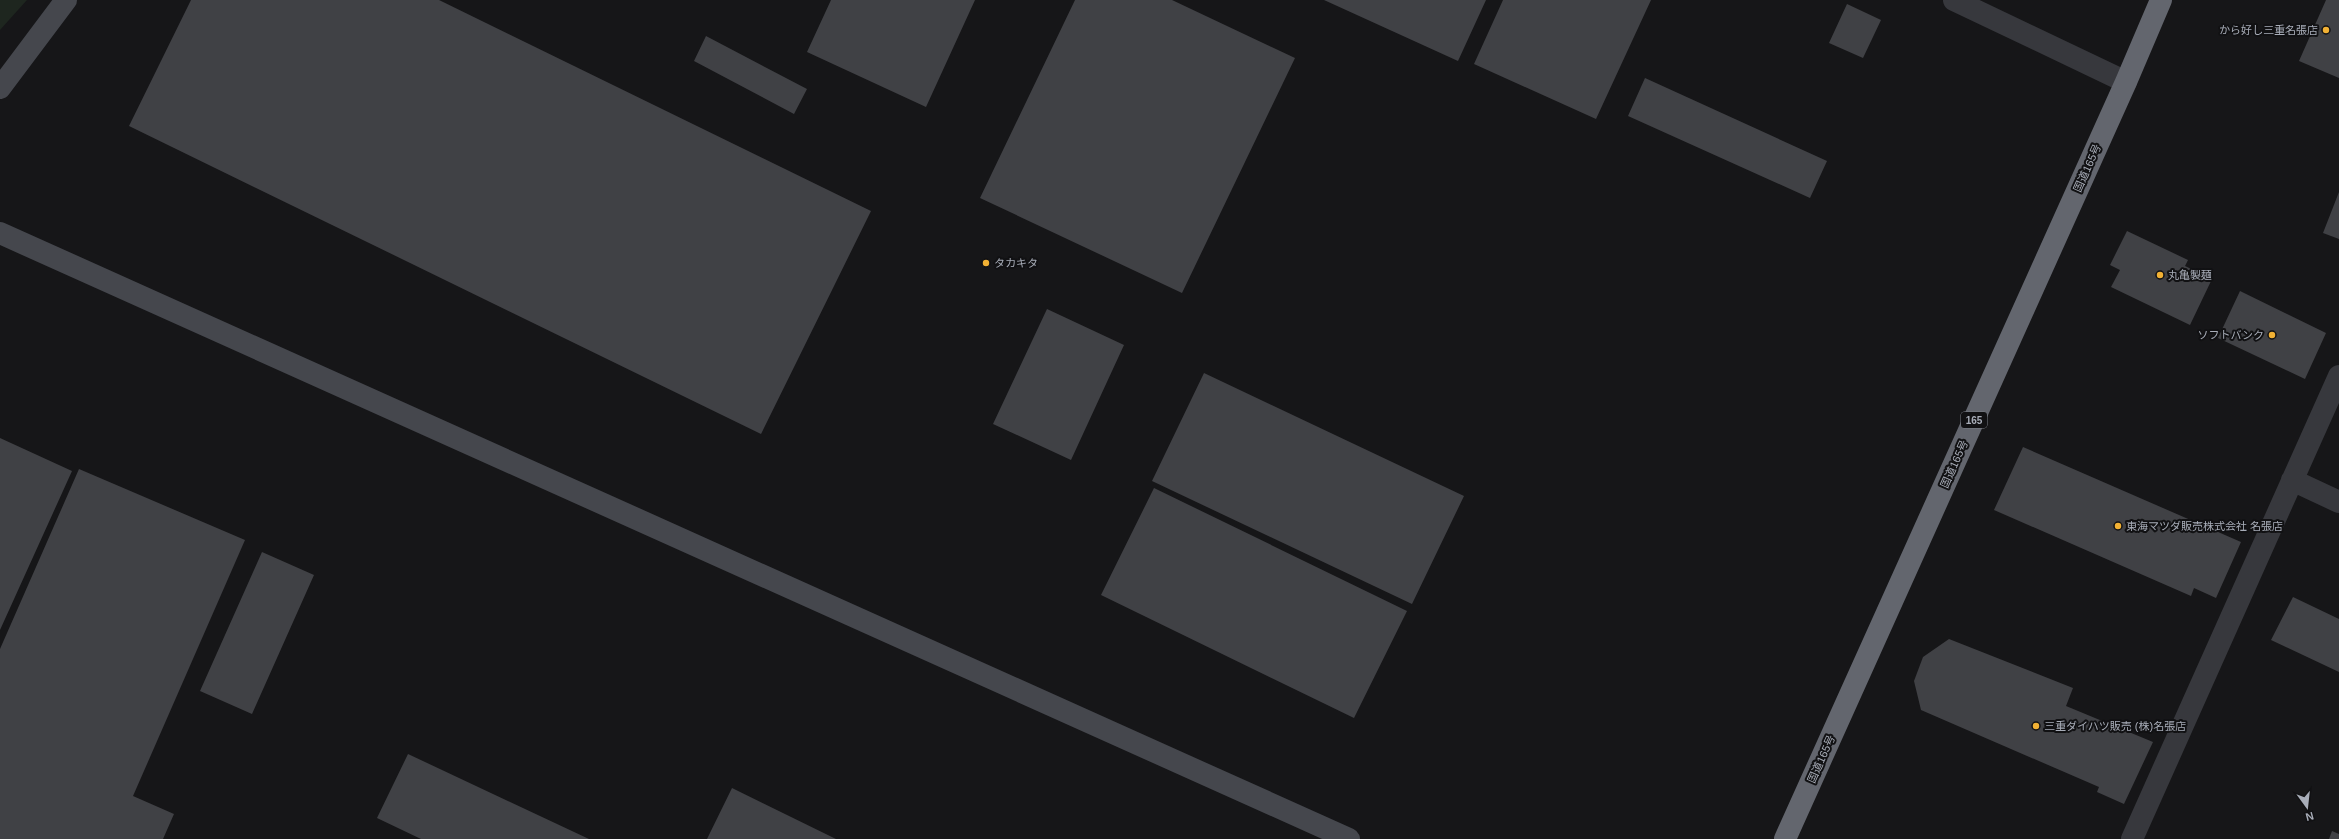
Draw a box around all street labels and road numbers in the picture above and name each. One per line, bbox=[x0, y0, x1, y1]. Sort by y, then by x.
street label: 国道165号 bbox=[2071, 142, 2103, 194]
road number: 165 bbox=[1961, 412, 1987, 428]
street label: 国道165号 bbox=[1938, 438, 1970, 490]
street label: 国道165号 bbox=[1805, 733, 1837, 785]

